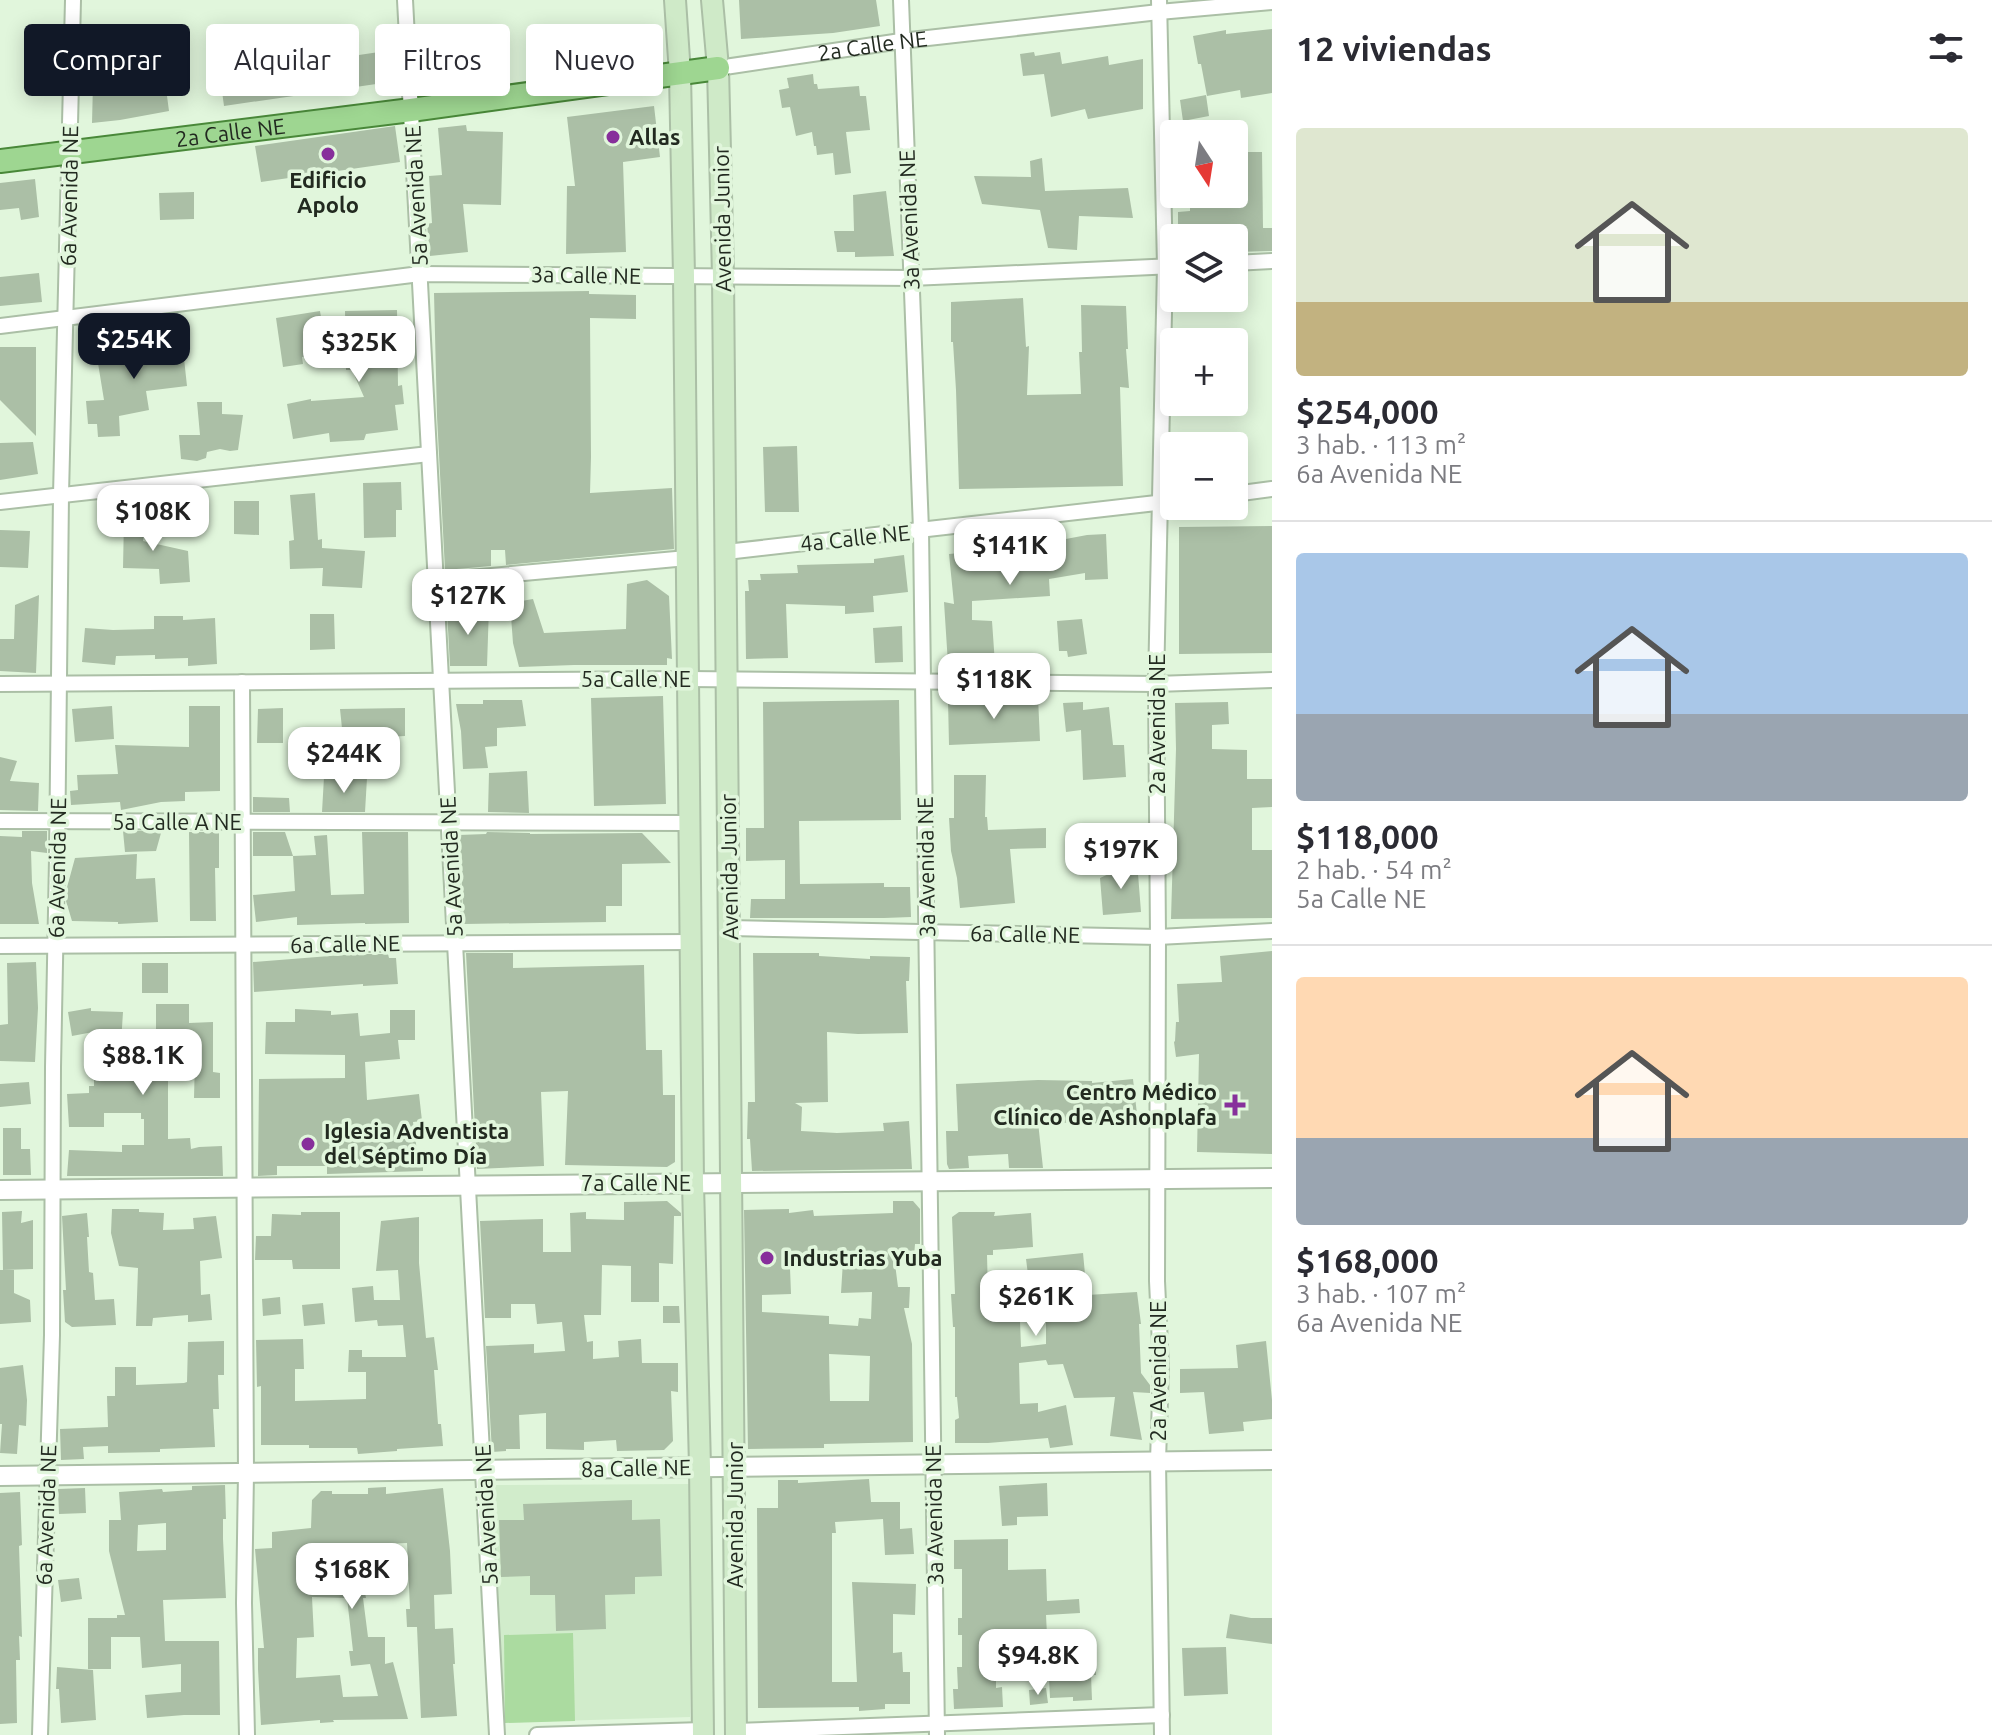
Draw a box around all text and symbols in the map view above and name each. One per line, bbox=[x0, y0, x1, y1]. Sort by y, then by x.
chip: Comprar bbox=[24, 24, 190, 96]
chip: Alquilar bbox=[206, 24, 359, 96]
chip: Filtros bbox=[375, 24, 510, 96]
chip: Nuevo bbox=[526, 24, 663, 96]
street label: 2a Calle NE bbox=[816, 25, 928, 65]
icon: filters bbox=[1924, 26, 1968, 70]
text: 12 viviendas bbox=[1296, 29, 1492, 67]
street label: 2a Calle NE bbox=[174, 113, 286, 151]
north arrow bbox=[1160, 120, 1248, 208]
map controls bbox=[1160, 120, 1248, 520]
place label: Allas bbox=[629, 124, 680, 149]
street label: 6a Avenida NE bbox=[55, 125, 82, 267]
street label: 5a Avenida NE bbox=[399, 125, 432, 267]
marker: Allas bbox=[604, 128, 622, 146]
marker: Edificio Apolo bbox=[319, 145, 337, 163]
street label: Avenida Junior bbox=[708, 145, 735, 292]
street label: 3a Avenida NE bbox=[894, 149, 923, 291]
place label: Edificio Apolo bbox=[289, 167, 367, 217]
icon: home bbox=[1560, 180, 1704, 324]
button: layers bbox=[1160, 224, 1248, 312]
street label: 3a Calle NE bbox=[531, 261, 641, 288]
pin: $254K bbox=[78, 313, 190, 381]
pin: $325K bbox=[303, 316, 415, 384]
text: $254K bbox=[96, 324, 172, 353]
text: $325K bbox=[321, 327, 397, 356]
button: + bbox=[1160, 328, 1248, 416]
text: $254,000 bbox=[1296, 392, 1439, 430]
text: 3 hab. · 113 m² bbox=[1296, 430, 1466, 459]
button: − bbox=[1160, 432, 1248, 520]
text: 6a Avenida NE bbox=[1296, 459, 1462, 488]
pin: $108K bbox=[97, 485, 209, 553]
text: $108K bbox=[115, 496, 191, 525]
street label: 4a Calle NE bbox=[799, 519, 911, 556]
pin: $141K bbox=[954, 519, 1066, 587]
text: $141K bbox=[972, 530, 1048, 559]
pin: $127K bbox=[412, 569, 524, 637]
text: $127K bbox=[430, 580, 506, 609]
icon: home bbox=[1560, 605, 1704, 749]
pin: $118K bbox=[938, 653, 1050, 721]
street label: 2a Avenida NE bbox=[1144, 654, 1169, 794]
text: $118K bbox=[956, 664, 1032, 693]
street label: 5a Calle NE bbox=[581, 666, 691, 691]
pin: $244K bbox=[288, 727, 400, 795]
text: $244K bbox=[306, 738, 382, 767]
street label: Avenida Junior bbox=[715, 793, 742, 940]
street label: 5a Avenida NE bbox=[434, 796, 467, 938]
street label: 3a Avenida NE bbox=[912, 796, 939, 938]
street label: 6a Avenida NE bbox=[43, 797, 70, 939]
street label: 5a Calle A NE bbox=[112, 809, 242, 834]
text: $118,000 bbox=[1296, 817, 1439, 855]
pin: $197K bbox=[1065, 823, 1177, 891]
text: $197K bbox=[1083, 834, 1159, 863]
text: 2 hab. · 54 m² bbox=[1296, 855, 1452, 884]
text: 5a Calle NE bbox=[1296, 884, 1426, 913]
street label: 6a Calle NE bbox=[970, 920, 1080, 947]
street label: 6a Calle NE bbox=[290, 930, 400, 957]
pin: $88.1K bbox=[78, 1029, 208, 1097]
icon: home bbox=[1560, 1029, 1704, 1173]
text: $88.1K bbox=[102, 1040, 184, 1069]
place label: Centro Médico Clínico de Ashonplafa bbox=[993, 1079, 1217, 1129]
marker: Centro Médico Clínico de Ashonplafa bbox=[1224, 1094, 1246, 1116]
place label: Iglesia Adventista del Séptimo Día bbox=[324, 1118, 509, 1168]
marker: Iglesia Adventista del Séptimo Día bbox=[299, 1135, 317, 1153]
street label: 7a Calle NE bbox=[581, 1170, 691, 1195]
text: $168,000 bbox=[1296, 1241, 1439, 1279]
place label: Industrias Yuba bbox=[783, 1245, 943, 1270]
marker: Industrias Yuba bbox=[758, 1249, 776, 1267]
pin: $261K bbox=[980, 1270, 1092, 1338]
text: 3 hab. · 107 m² bbox=[1296, 1279, 1466, 1308]
text: $261K bbox=[998, 1281, 1074, 1310]
street label: 2a Avenida NE bbox=[1145, 1301, 1170, 1441]
text: 6a Avenida NE bbox=[1296, 1308, 1462, 1337]
street label: Avenida Junior bbox=[722, 1441, 747, 1588]
street label: 6a Avenida NE bbox=[31, 1444, 60, 1586]
street label: 5a Avenida NE bbox=[469, 1444, 502, 1586]
street label: 3a Avenida NE bbox=[920, 1444, 947, 1586]
street label: 8a Calle NE bbox=[581, 1454, 691, 1481]
pin: $168K bbox=[296, 1543, 408, 1611]
text: $168K bbox=[314, 1554, 390, 1583]
pin: $94.8K bbox=[973, 1629, 1103, 1697]
text: $94.8K bbox=[997, 1640, 1079, 1669]

